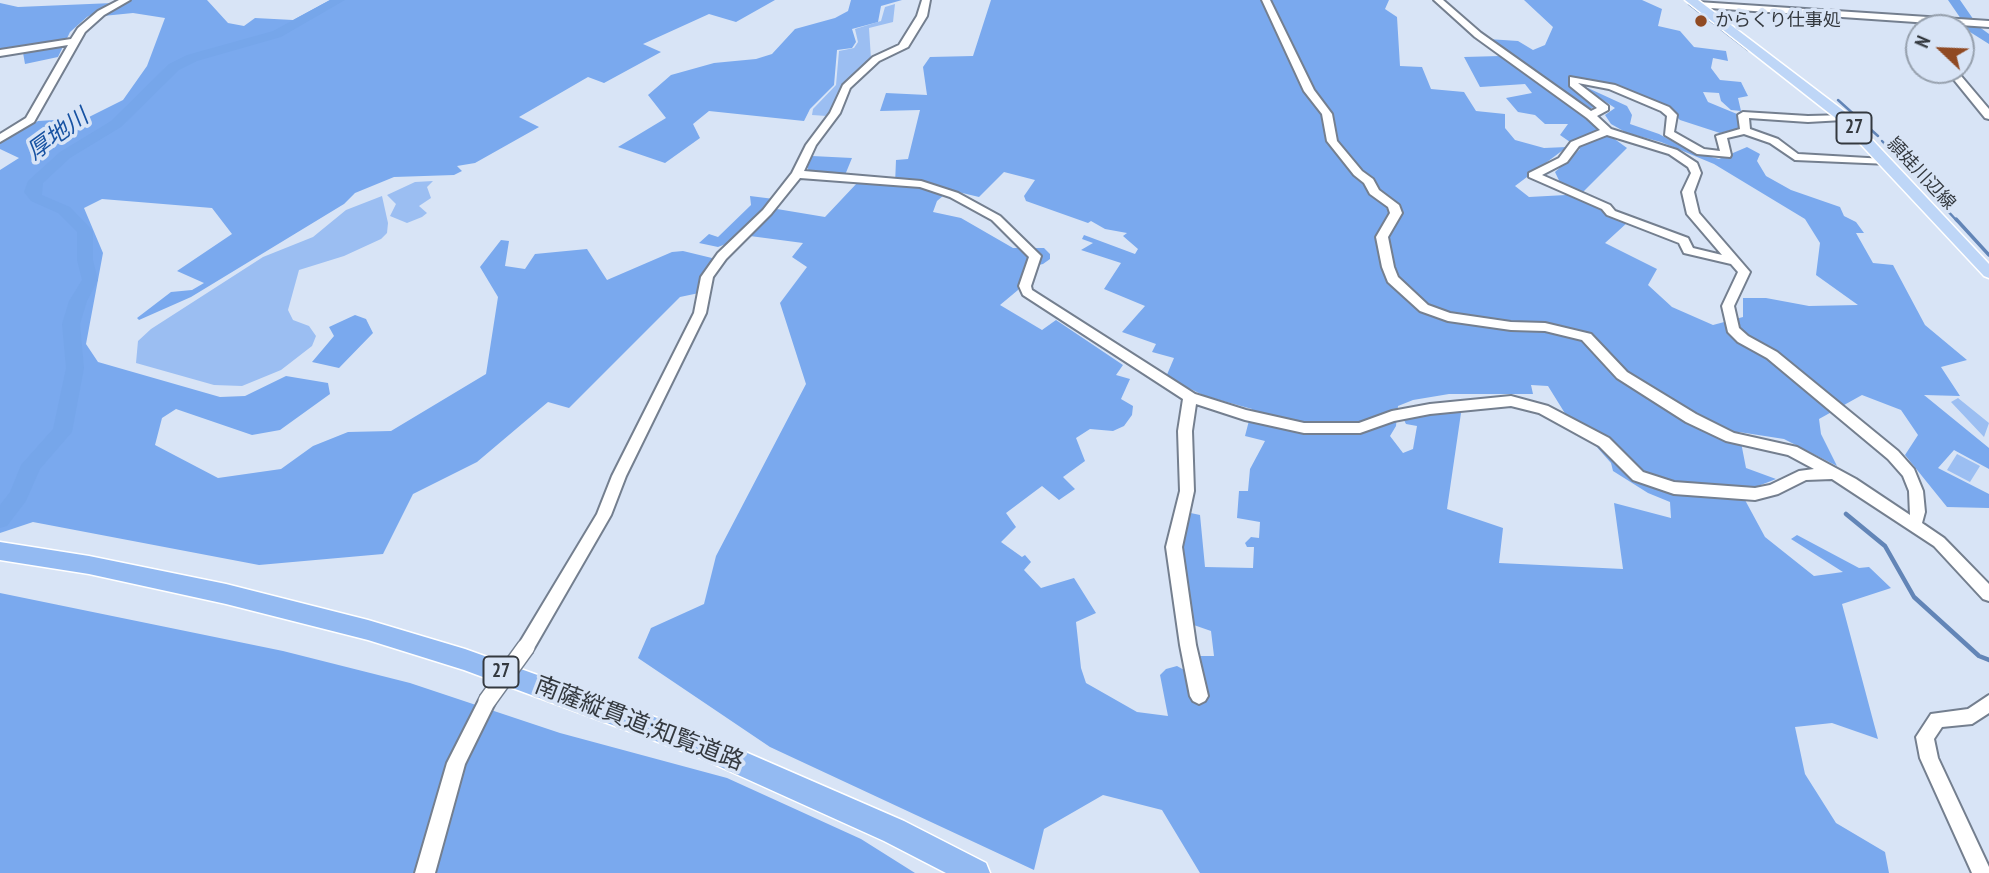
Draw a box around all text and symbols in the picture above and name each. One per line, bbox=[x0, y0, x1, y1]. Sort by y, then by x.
place label: からくり仕事処 bbox=[1715, 10, 1841, 32]
marker: からくり仕事処 bbox=[1693, 13, 1709, 29]
north arrow bbox=[1905, 14, 1975, 84]
text: N bbox=[1909, 32, 1936, 51]
water label: 厚地川 bbox=[22, 104, 94, 166]
road number: 27 bbox=[1836, 112, 1871, 144]
street label: 頴娃川辺線 bbox=[1882, 134, 1960, 214]
road number: 27 bbox=[484, 656, 518, 688]
street label: 南薩縦貫道;知覧道路 bbox=[531, 671, 747, 777]

